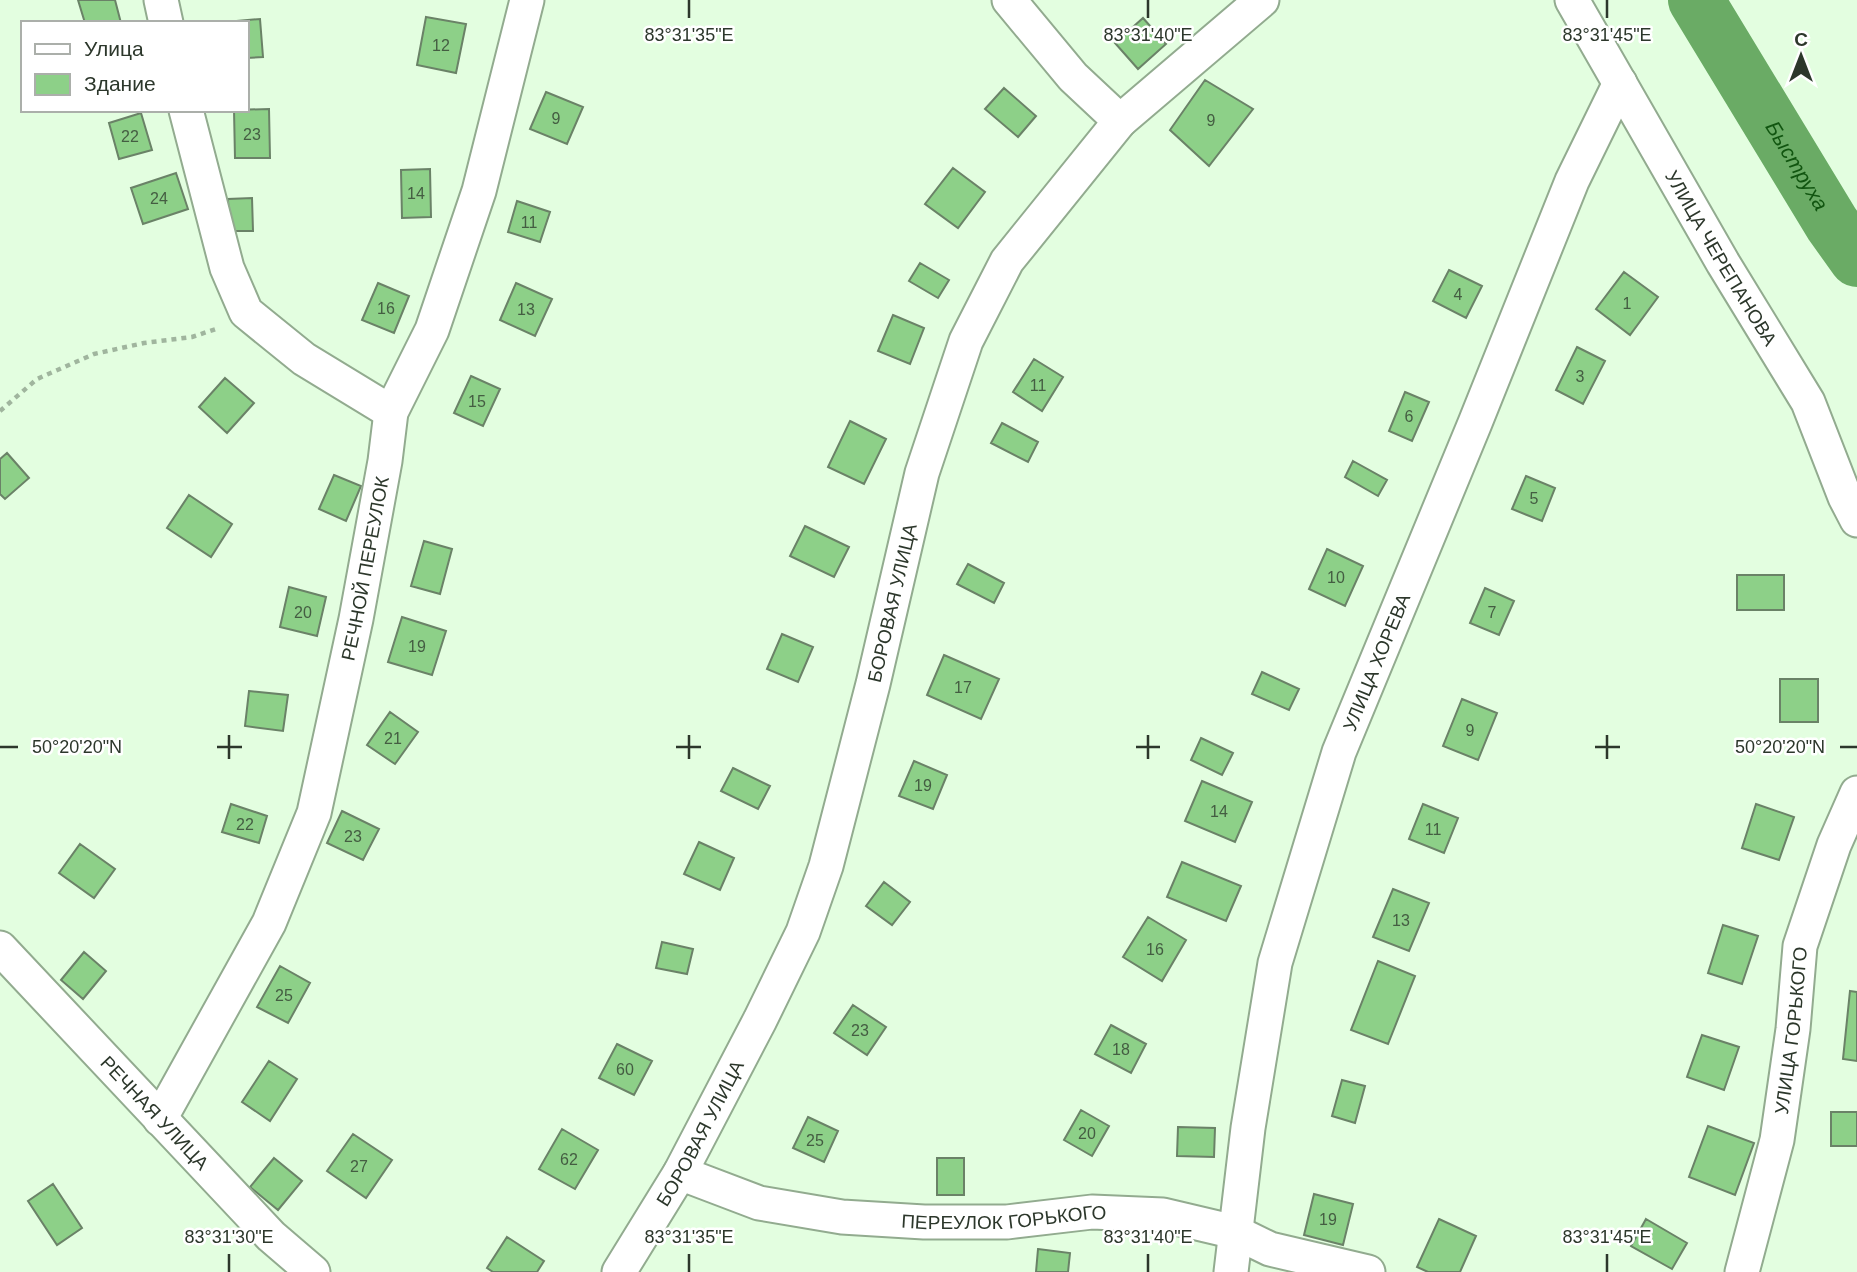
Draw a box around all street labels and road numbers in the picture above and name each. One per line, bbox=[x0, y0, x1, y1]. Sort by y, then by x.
street label: УЛИЦА ЧЕРЕПАНОВА bbox=[1661, 167, 1781, 350]
street label: РЕЧНОЙ ПЕРЕУЛОК bbox=[337, 475, 393, 662]
street label: БОРОВАЯ УЛИЦА bbox=[864, 521, 921, 684]
street label: УЛИЦА ХОРЕВА bbox=[1339, 590, 1414, 734]
street label: УЛИЦА ГОРЬКОГО bbox=[1771, 946, 1811, 1116]
street label: РЕЧНАЯ УЛИЦА bbox=[96, 1052, 213, 1174]
street label: БОРОВАЯ УЛИЦА bbox=[652, 1057, 748, 1210]
street label: ПЕРЕУЛОК ГОРЬКОГО bbox=[901, 1202, 1107, 1233]

